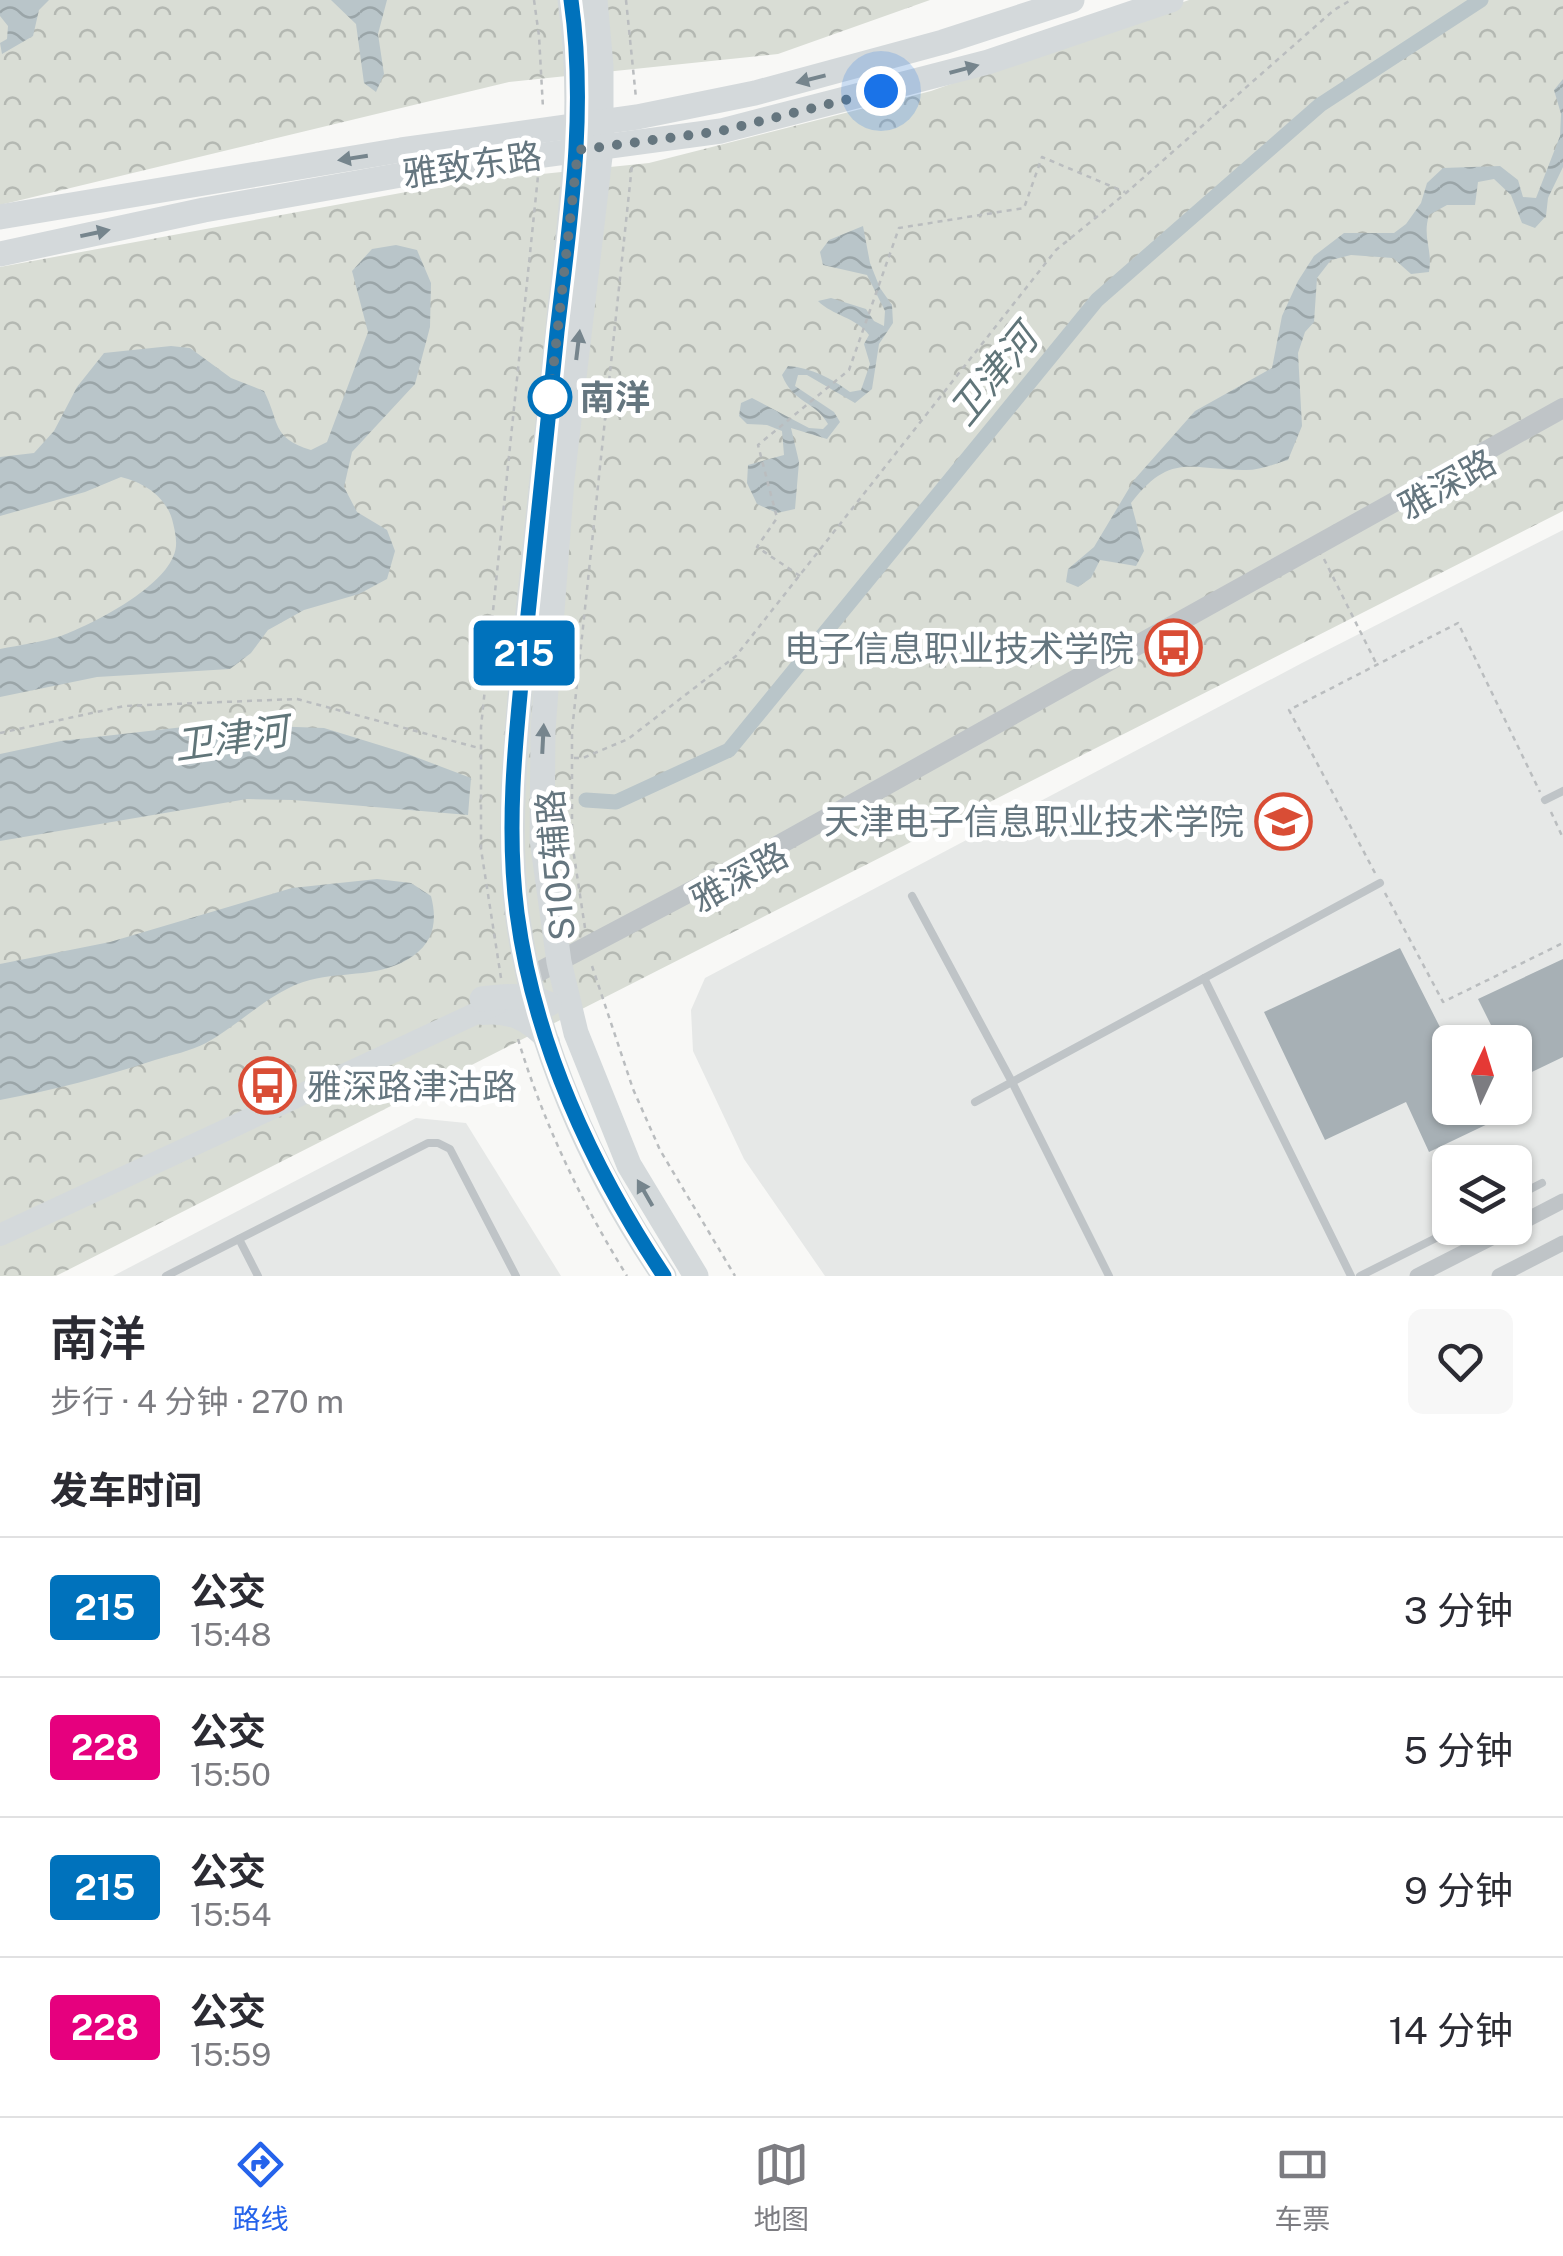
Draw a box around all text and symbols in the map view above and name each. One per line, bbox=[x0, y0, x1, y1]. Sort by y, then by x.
one-way arrow bbox=[949, 60, 980, 76]
your location bbox=[856, 66, 906, 116]
one-way arrow bbox=[795, 72, 826, 87]
street label: 雅致东路 bbox=[400, 135, 544, 195]
one-way arrow bbox=[337, 151, 368, 166]
one-way arrow bbox=[80, 225, 111, 241]
water label: 卫津河 bbox=[940, 311, 1051, 433]
one-way arrow bbox=[570, 329, 586, 361]
marker: 南洋 bbox=[529, 376, 571, 418]
place label: 南洋 bbox=[580, 377, 650, 418]
street label: 雅深路 bbox=[1391, 441, 1503, 527]
bus stop icon: 电子信息职业技术学院 bbox=[1143, 618, 1203, 678]
line badge: 215 bbox=[466, 620, 582, 686]
place label: 电子信息职业技术学院 bbox=[784, 628, 1134, 669]
text: 215 bbox=[494, 633, 554, 674]
water label: 卫津河 bbox=[171, 707, 298, 768]
one-way arrow bbox=[535, 722, 551, 754]
street label: S105辅路 bbox=[529, 788, 583, 942]
school or university icon: 天津电子信息职业技术学院 bbox=[1253, 791, 1313, 851]
place label: 天津电子信息职业技术学院 bbox=[824, 801, 1244, 842]
street label: 雅深路 bbox=[683, 834, 795, 920]
north arrow bbox=[1432, 1025, 1532, 1125]
map controls bbox=[1432, 1025, 1532, 1245]
bus stop icon: 雅深路津沽路 bbox=[238, 1056, 298, 1116]
place label: 雅深路津沽路 bbox=[307, 1066, 517, 1107]
button: layers bbox=[1432, 1145, 1532, 1245]
one-way arrow bbox=[637, 1179, 655, 1207]
button: heart bbox=[1408, 1309, 1513, 1414]
text: 南洋 bbox=[50, 1310, 146, 1367]
text: 步行 · 4 分钟 · 270 m bbox=[50, 1383, 344, 1420]
text: 发车时间 bbox=[50, 1468, 202, 1513]
text: 公交 bbox=[190, 1569, 266, 1614]
text: 215 bbox=[75, 1587, 135, 1628]
text: 3 分钟 bbox=[1404, 1588, 1513, 1633]
text: 15:48 bbox=[190, 1616, 271, 1653]
text: 公交 bbox=[190, 1709, 266, 1754]
text: 228 bbox=[71, 1727, 139, 1768]
text: 5 分钟 bbox=[1403, 1728, 1513, 1773]
text: 15:50 bbox=[190, 1756, 271, 1793]
text: 公交 bbox=[190, 1849, 266, 1894]
text: 215 bbox=[75, 1867, 135, 1908]
text: 9 分钟 bbox=[1404, 1868, 1513, 1913]
text: 15:54 bbox=[190, 1896, 271, 1933]
text: 公交 bbox=[190, 1989, 266, 2034]
text: 228 bbox=[71, 2007, 139, 2048]
text: 14 分钟 bbox=[1388, 2008, 1513, 2053]
text: 15:59 bbox=[190, 2036, 271, 2073]
tab: 路线 bbox=[232, 2137, 289, 2237]
tab: 地图 bbox=[753, 2137, 810, 2237]
tab: 车票 bbox=[1274, 2137, 1331, 2237]

